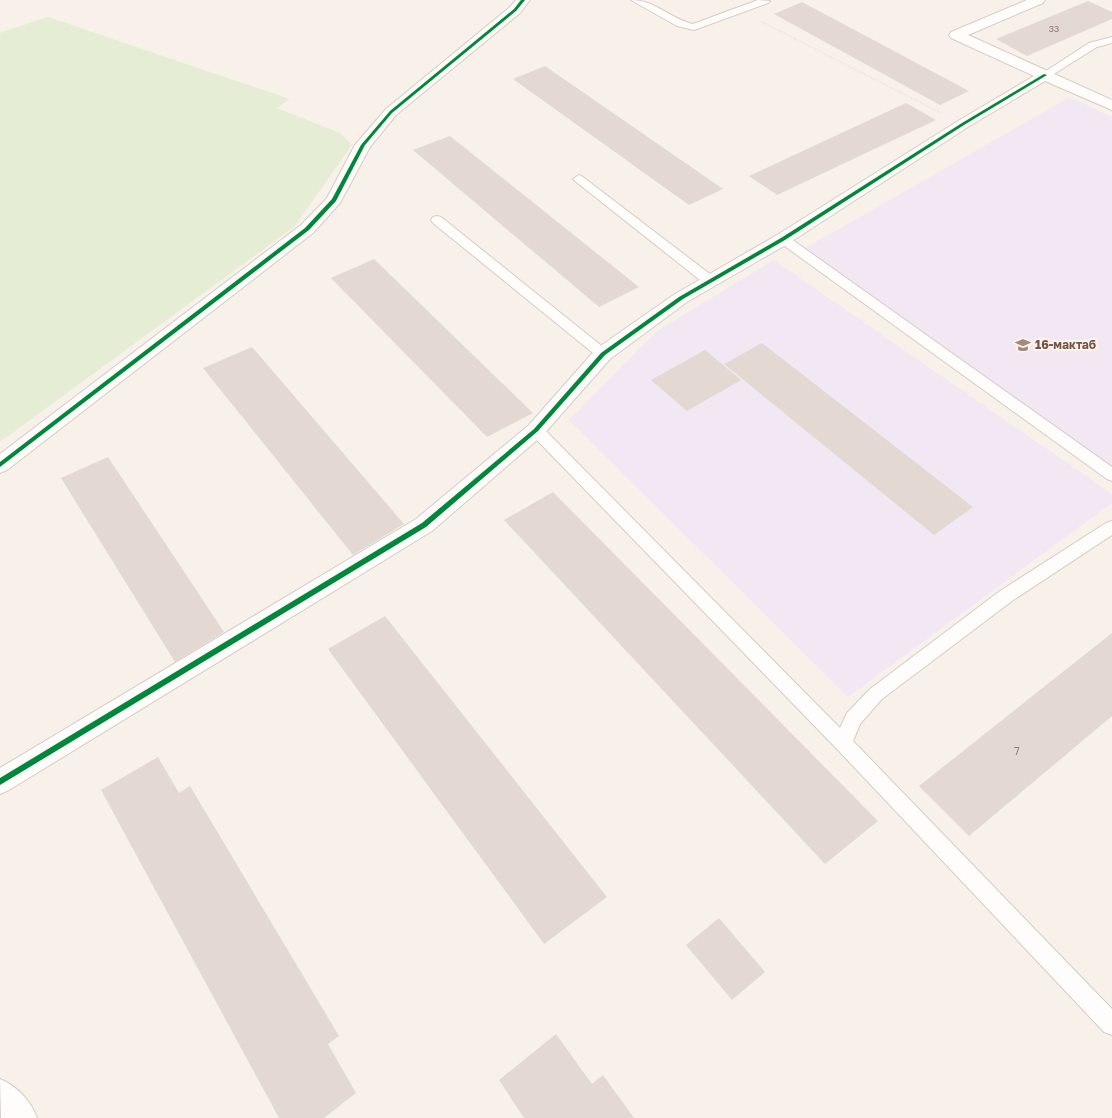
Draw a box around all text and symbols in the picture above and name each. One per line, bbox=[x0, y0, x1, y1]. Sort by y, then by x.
house number: 33 bbox=[1049, 23, 1059, 34]
school or university icon: 16-мактаб bbox=[1014, 336, 1032, 354]
place label: 16-мактаб bbox=[1035, 337, 1096, 352]
house number: 7 bbox=[1014, 745, 1020, 757]

